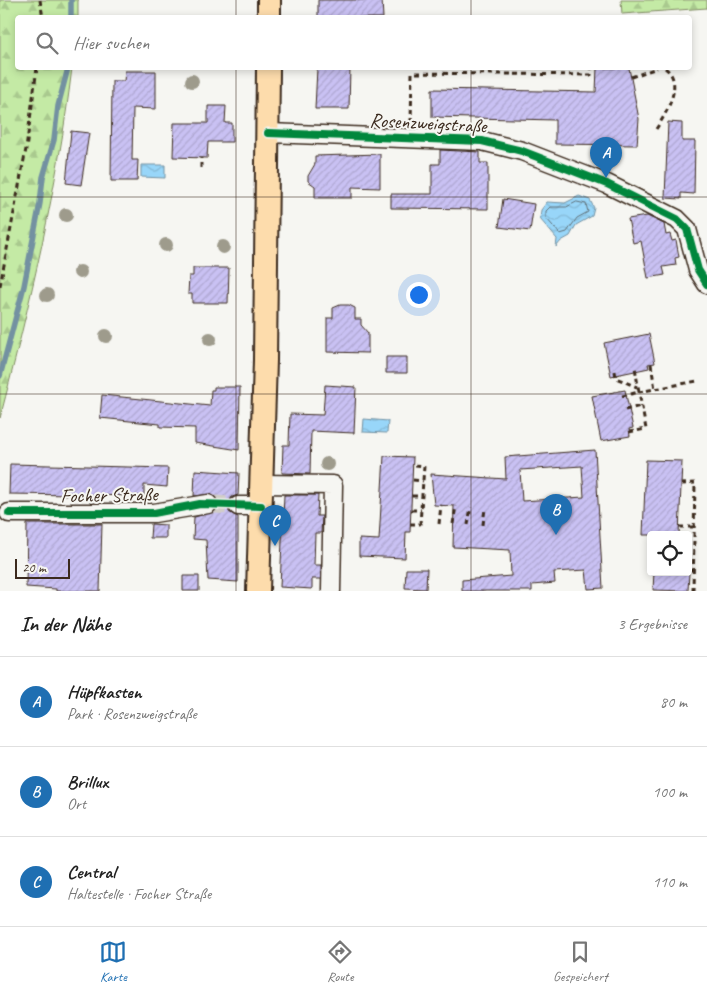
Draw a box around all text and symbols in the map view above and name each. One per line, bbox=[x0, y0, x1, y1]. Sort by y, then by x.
search box bbox=[15, 15, 692, 70]
icon: search bbox=[33, 29, 61, 57]
text: Hier suchen bbox=[73, 31, 149, 55]
street label: Rosenzweigstraße bbox=[369, 107, 489, 139]
pin: A bbox=[590, 137, 622, 178]
your location bbox=[406, 282, 432, 308]
street label: Focher Straße bbox=[60, 482, 159, 508]
pin: B bbox=[540, 494, 572, 535]
pin: C bbox=[259, 505, 291, 546]
map controls bbox=[647, 531, 692, 576]
button: locate bbox=[647, 531, 692, 576]
scale bar bbox=[15, 556, 70, 579]
text: 20 m bbox=[22, 559, 46, 576]
text: In der Nähe bbox=[20, 611, 110, 637]
text: 3 Ergebnisse bbox=[618, 614, 687, 634]
text: Hüpfkasten bbox=[67, 680, 141, 704]
text: A bbox=[32, 692, 40, 712]
text: 80 m bbox=[660, 692, 687, 712]
text: Park · Rosenzweigstraße bbox=[67, 704, 197, 724]
text: Brillux bbox=[67, 770, 108, 794]
text: B bbox=[32, 782, 40, 802]
text: 100 m bbox=[653, 782, 687, 802]
text: Ort bbox=[67, 794, 86, 814]
text: Central bbox=[67, 860, 115, 884]
text: C bbox=[32, 872, 40, 892]
text: 110 m bbox=[653, 872, 687, 892]
text: Haltestelle · Focher Straße bbox=[67, 884, 211, 904]
tab: Karte bbox=[99, 938, 127, 985]
tab: Route bbox=[326, 938, 354, 985]
tab: Gespeichert bbox=[553, 938, 608, 985]

